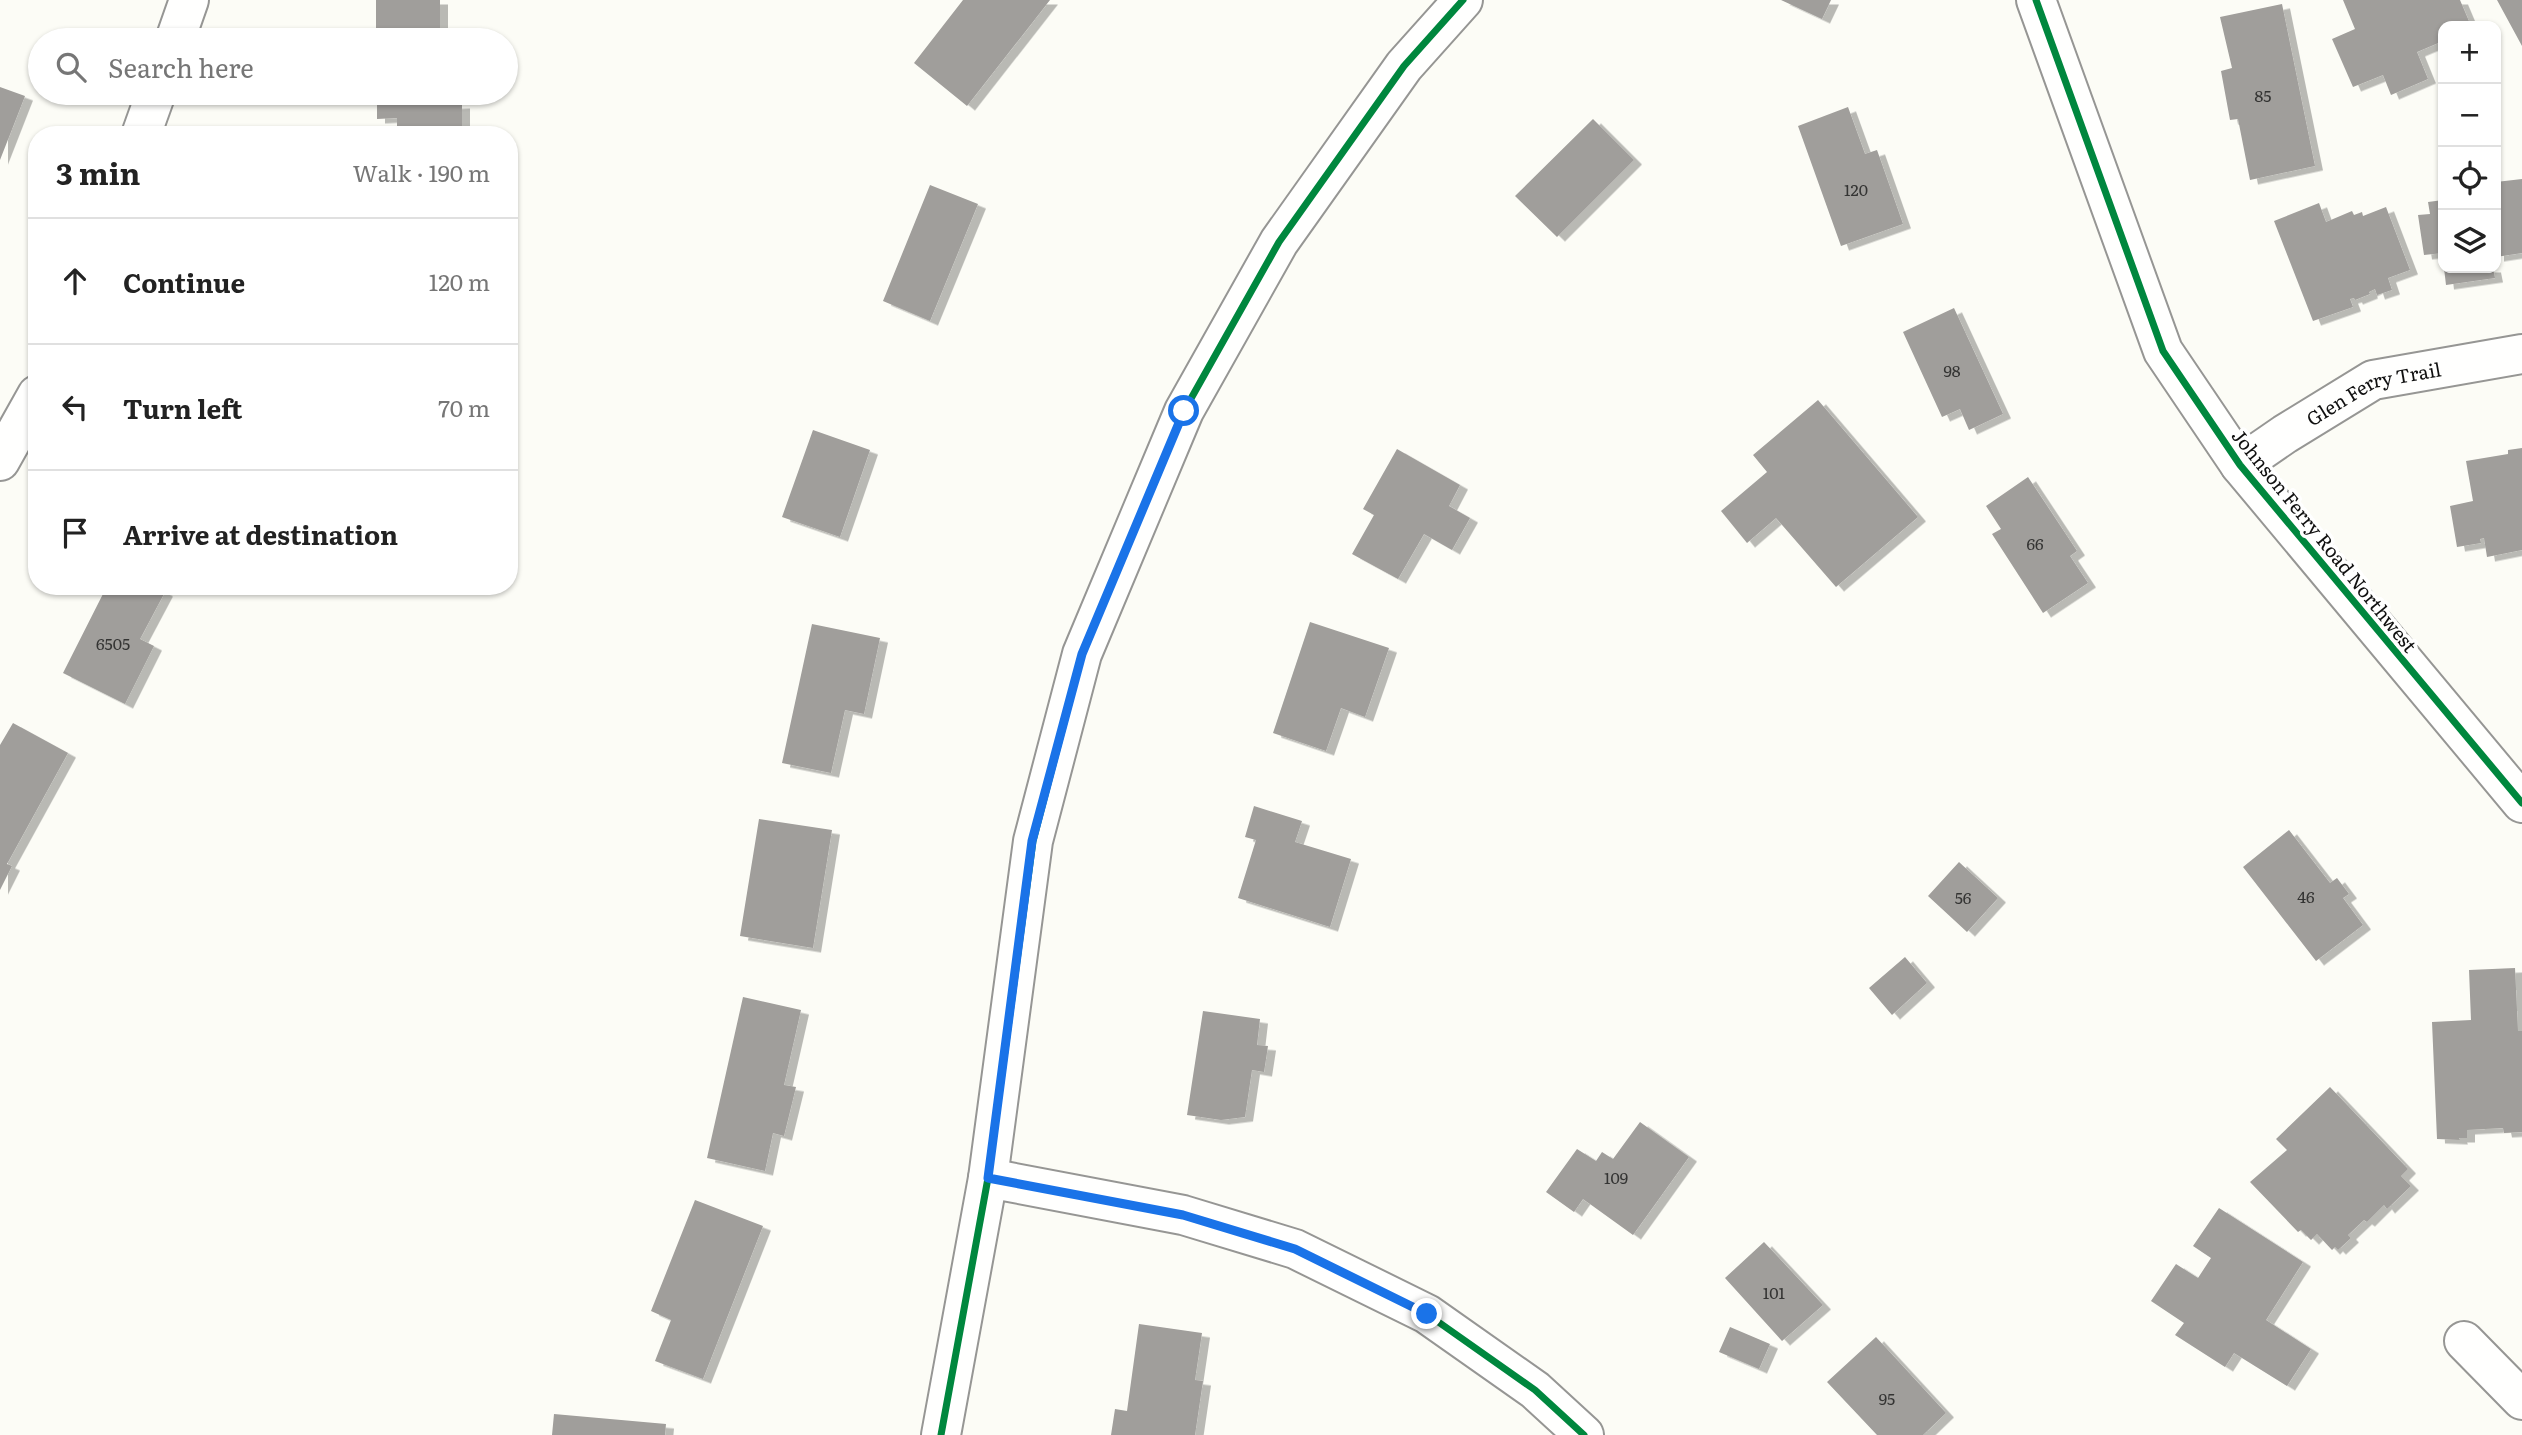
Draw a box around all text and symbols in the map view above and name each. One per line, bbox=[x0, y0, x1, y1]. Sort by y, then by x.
map controls bbox=[2438, 21, 2501, 273]
button: + bbox=[2438, 21, 2501, 84]
search box bbox=[28, 28, 518, 105]
text: Search here bbox=[108, 47, 254, 86]
icon: search bbox=[52, 48, 90, 86]
house number: 85 bbox=[2255, 83, 2271, 107]
button: − bbox=[2438, 84, 2501, 147]
button: locate bbox=[2438, 147, 2501, 210]
text: 3 min bbox=[56, 150, 140, 194]
text: Walk · 190 m bbox=[353, 155, 490, 189]
house number: 120 bbox=[1844, 177, 1868, 201]
button: layers bbox=[2438, 210, 2501, 273]
icon: ahead bbox=[56, 262, 94, 300]
text: Continue bbox=[123, 262, 245, 301]
text: 120 m bbox=[429, 264, 490, 298]
street label: Glen Ferry Trail bbox=[2300, 354, 2443, 432]
house number: 98 bbox=[1943, 358, 1961, 382]
icon: left bbox=[56, 388, 94, 426]
text: Turn left bbox=[123, 388, 242, 427]
text: 70 m bbox=[438, 390, 490, 424]
route start bbox=[1168, 395, 1199, 426]
street label: Johnson Ferry Road Northwest bbox=[2226, 422, 2424, 658]
icon: arrive bbox=[56, 514, 94, 552]
text: Arrive at destination bbox=[123, 514, 398, 553]
house number: 66 bbox=[2026, 531, 2044, 555]
house number: 6505 bbox=[96, 631, 130, 655]
house number: 46 bbox=[2297, 884, 2315, 908]
house number: 56 bbox=[1955, 885, 1972, 909]
house number: 109 bbox=[1604, 1165, 1628, 1189]
house number: 101 bbox=[1763, 1280, 1786, 1304]
route end bbox=[1411, 1298, 1442, 1329]
house number: 95 bbox=[1879, 1386, 1895, 1410]

